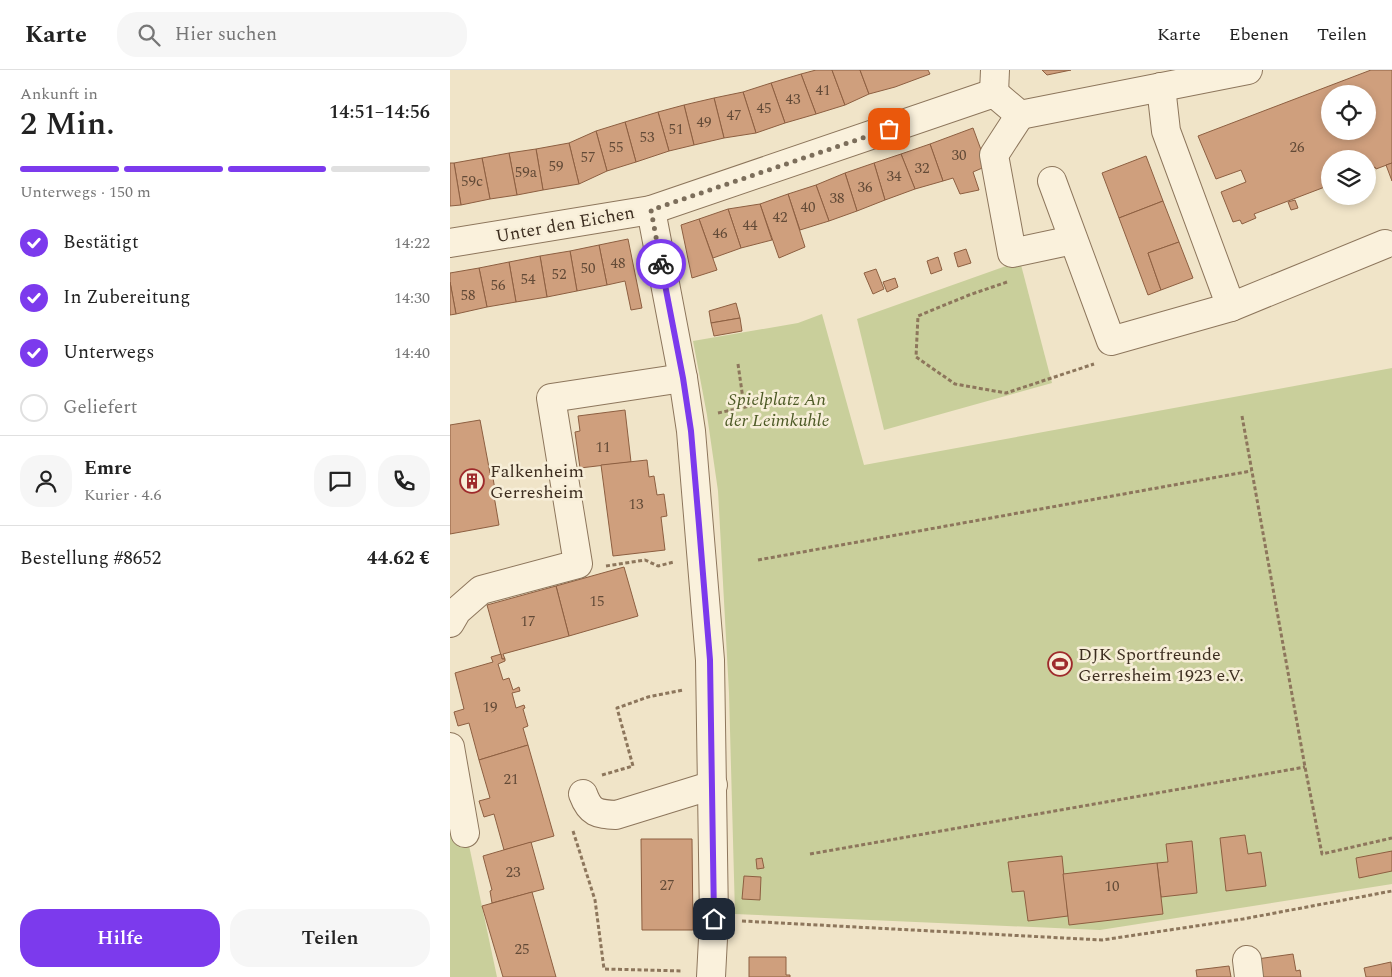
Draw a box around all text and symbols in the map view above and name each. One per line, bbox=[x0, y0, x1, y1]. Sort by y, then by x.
search box bbox=[117, 12, 467, 57]
text: Karte bbox=[25, 17, 87, 53]
text: Hier suchen bbox=[175, 20, 277, 49]
icon: search bbox=[135, 21, 163, 49]
text: Karte bbox=[1157, 21, 1201, 48]
text: Ebenen bbox=[1229, 21, 1289, 48]
text: Teilen bbox=[1317, 21, 1367, 48]
house number: 41 bbox=[815, 79, 831, 102]
text: Ankunft in bbox=[20, 82, 98, 106]
map controls bbox=[1321, 85, 1376, 205]
button: locate bbox=[1321, 85, 1376, 140]
house number: 43 bbox=[785, 88, 801, 111]
house number: 45 bbox=[756, 97, 772, 120]
text: 14:51–14:56 bbox=[329, 98, 430, 127]
text: 2 Min. bbox=[20, 100, 115, 149]
house number: 47 bbox=[726, 104, 742, 127]
pin bbox=[868, 108, 910, 150]
house number: 49 bbox=[696, 111, 712, 134]
icon: bag bbox=[875, 115, 903, 143]
house number: 51 bbox=[668, 118, 684, 141]
house number: 53 bbox=[639, 126, 655, 149]
house number: 55 bbox=[608, 136, 624, 159]
house number: 26 bbox=[1289, 136, 1305, 159]
house number: 30 bbox=[951, 144, 967, 167]
house number: 57 bbox=[580, 146, 596, 169]
button: layers bbox=[1321, 150, 1376, 205]
house number: 59 bbox=[548, 155, 564, 178]
house number: 32 bbox=[914, 157, 930, 180]
house number: 59a bbox=[515, 161, 538, 184]
house number: 34 bbox=[886, 165, 902, 188]
house number: 59c bbox=[461, 170, 483, 193]
house number: 36 bbox=[857, 176, 873, 199]
text: Unterwegs · 150 m bbox=[20, 180, 151, 204]
house number: 38 bbox=[829, 187, 845, 210]
house number: 40 bbox=[800, 196, 816, 219]
street label: Unter den Eichen bbox=[493, 199, 637, 250]
house number: 42 bbox=[772, 206, 788, 229]
house number: 44 bbox=[742, 214, 758, 237]
house number: 46 bbox=[712, 222, 728, 245]
text: Bestätigt bbox=[63, 228, 139, 257]
icon: check bbox=[20, 229, 48, 257]
text: 14:22 bbox=[394, 231, 430, 255]
courier bbox=[636, 239, 686, 289]
icon: bike bbox=[647, 250, 675, 278]
house number: 48 bbox=[610, 252, 626, 275]
house number: 50 bbox=[580, 257, 596, 280]
house number: 52 bbox=[551, 263, 567, 286]
house number: 54 bbox=[520, 268, 536, 291]
house number: 56 bbox=[490, 274, 506, 297]
text: In Zubereitung bbox=[63, 283, 191, 312]
icon: check bbox=[20, 284, 48, 312]
house number: 58 bbox=[460, 284, 476, 307]
text: 14:30 bbox=[394, 286, 430, 310]
text: Unterwegs bbox=[63, 338, 154, 367]
icon: check bbox=[20, 339, 48, 367]
text: 14:40 bbox=[394, 341, 430, 365]
park label: Spielplatz An der Leimkuhle bbox=[725, 386, 829, 434]
text: Geliefert bbox=[63, 393, 137, 422]
house number: 11 bbox=[595, 436, 611, 459]
text: Emre bbox=[84, 454, 132, 483]
button: person bbox=[20, 455, 72, 507]
button: chat bbox=[314, 455, 366, 507]
button: phone bbox=[378, 455, 430, 507]
place label: Falkenheim Gerresheim bbox=[490, 458, 584, 506]
building icon: Falkenheim Gerresheim bbox=[459, 468, 485, 494]
text: Kurier · 4.6 bbox=[84, 483, 161, 507]
house number: 13 bbox=[628, 493, 644, 516]
text: Bestellung #8652 bbox=[20, 544, 161, 573]
text: 44.62 € bbox=[367, 544, 430, 573]
house number: 15 bbox=[589, 590, 605, 613]
house number: 17 bbox=[520, 610, 536, 633]
place label: DJK Sportfreunde Gerresheim 1923 e.V. bbox=[1078, 641, 1244, 689]
sports icon: DJK Sportfreunde Gerresheim 1923 e.V. bbox=[1047, 651, 1073, 677]
house number: 19 bbox=[482, 696, 498, 719]
house number: 21 bbox=[503, 768, 519, 791]
house number: 23 bbox=[505, 861, 521, 884]
house number: 27 bbox=[659, 874, 675, 897]
house number: 10 bbox=[1104, 875, 1120, 898]
pin bbox=[693, 898, 735, 940]
icon: home bbox=[700, 905, 728, 933]
button: Hilfe bbox=[20, 909, 220, 967]
button: Teilen bbox=[230, 909, 430, 967]
house number: 25 bbox=[514, 938, 530, 961]

